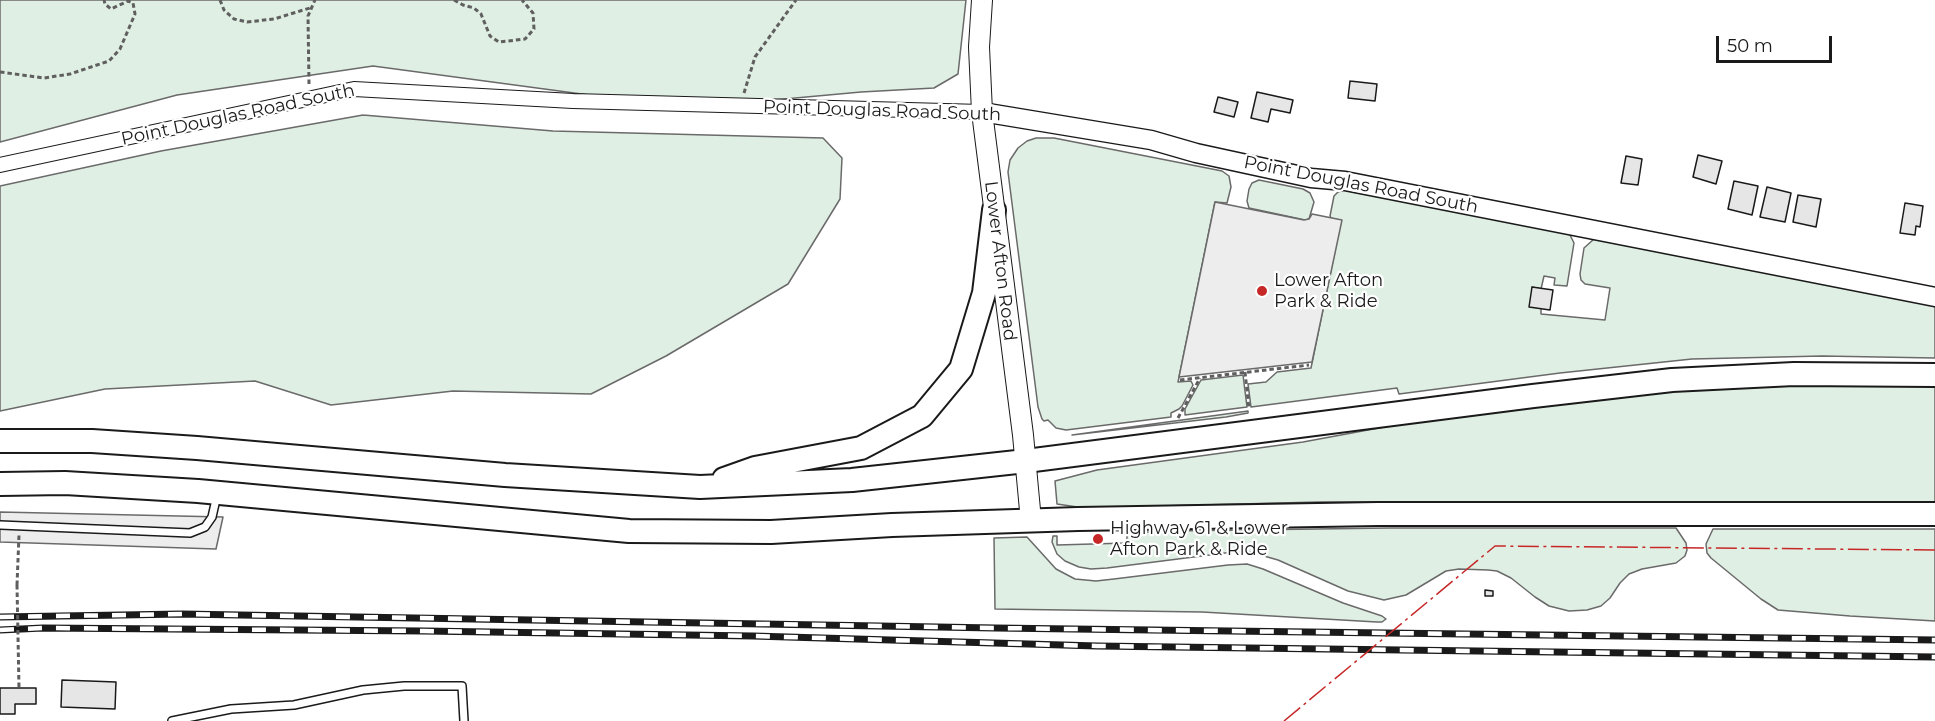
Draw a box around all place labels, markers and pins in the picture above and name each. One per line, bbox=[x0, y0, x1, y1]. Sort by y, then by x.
place label: Lower Afton Park & Ride bbox=[1274, 270, 1383, 312]
marker: Lower Afton Park & Ride bbox=[1255, 284, 1269, 298]
place label: Highway 61 & Lower Afton Park & Ride bbox=[1110, 518, 1288, 560]
marker: Highway 61 & Lower Afton Park & Ride bbox=[1091, 532, 1105, 546]

